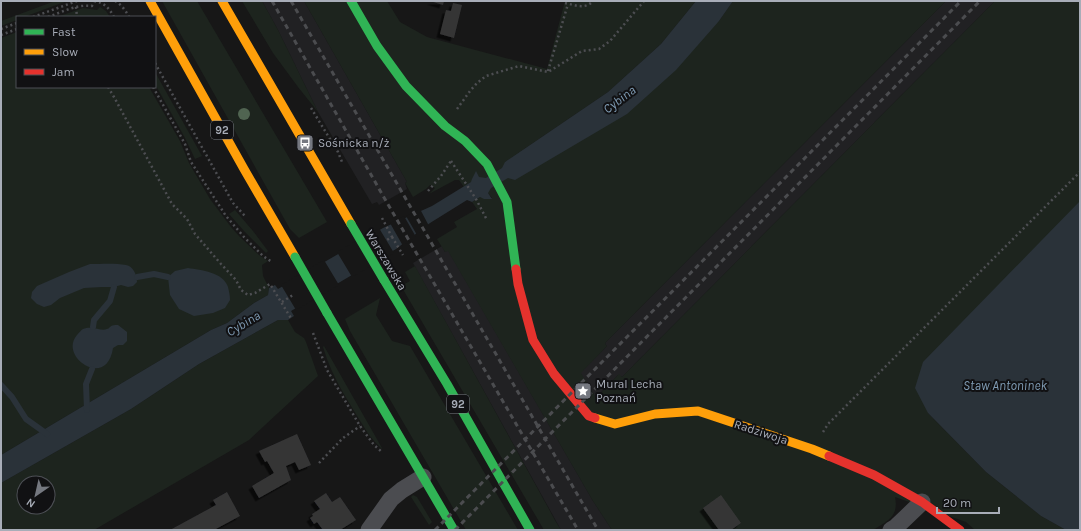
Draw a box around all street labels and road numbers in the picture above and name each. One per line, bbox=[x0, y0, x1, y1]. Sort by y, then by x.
road number: 92 bbox=[211, 121, 233, 139]
street label: Warszawska bbox=[362, 227, 410, 293]
road number: 92 bbox=[447, 395, 469, 413]
street label: Radziwoja bbox=[732, 417, 790, 447]

